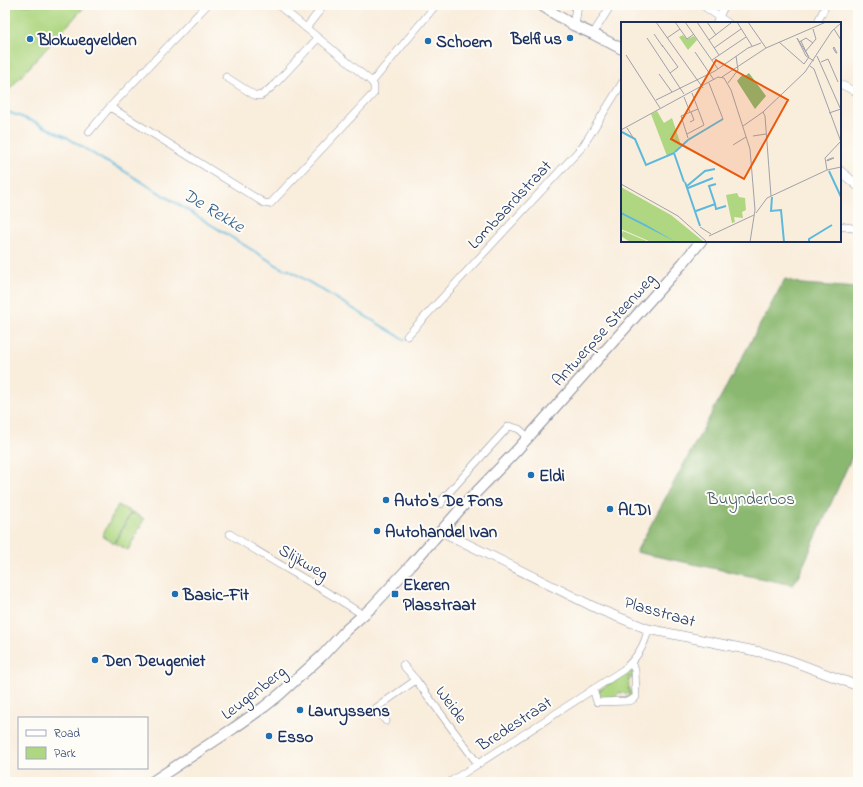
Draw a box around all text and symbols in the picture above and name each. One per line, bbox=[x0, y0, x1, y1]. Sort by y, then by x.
inset map bbox=[621, 22, 841, 242]
place label: Belfius bbox=[510, 27, 562, 52]
place label: Blokwegvelden bbox=[37, 28, 137, 55]
place label: Schoem bbox=[436, 30, 492, 55]
marker: Belfius bbox=[565, 33, 575, 43]
marker: Blokwegvelden bbox=[25, 34, 35, 44]
marker: Schoem bbox=[423, 36, 433, 46]
street label: Lombaardstraat bbox=[462, 155, 558, 255]
water label: De Rekke bbox=[177, 183, 249, 241]
street label: Antwerpse Steenweg bbox=[546, 268, 663, 394]
place label: Eldi bbox=[539, 464, 565, 489]
marker: Eldi bbox=[526, 470, 536, 480]
park label: Buynderbos bbox=[706, 487, 795, 513]
place label: Auto's De Fons bbox=[394, 489, 503, 514]
marker: Auto's De Fons bbox=[381, 495, 391, 505]
place label: ALDI bbox=[618, 498, 651, 523]
marker: ALDI bbox=[605, 504, 615, 514]
place label: Autohandel Ivan bbox=[385, 520, 498, 545]
marker: Autohandel Ivan bbox=[372, 526, 382, 536]
street label: Slijkweg bbox=[273, 538, 333, 588]
place label: Ekeren Plasstraat bbox=[403, 573, 477, 618]
place label: Basic-Fit bbox=[182, 583, 249, 608]
marker: Basic-Fit bbox=[170, 589, 180, 599]
marker: Ekeren Plasstraat bbox=[390, 589, 400, 599]
street label: Plasstraat bbox=[621, 590, 698, 635]
place label: Den Deugeniet bbox=[102, 649, 206, 676]
marker: Den Deugeniet bbox=[90, 655, 100, 665]
street label: Leugenberg bbox=[216, 660, 293, 728]
street label: Weide bbox=[429, 681, 473, 729]
street label: Bredestraat bbox=[471, 690, 558, 758]
place label: Lauryssens bbox=[308, 699, 390, 726]
marker: Lauryssens bbox=[295, 705, 305, 715]
legend bbox=[18, 717, 148, 769]
text: Road bbox=[54, 725, 80, 743]
place label: Esso bbox=[277, 725, 314, 750]
marker: Esso bbox=[264, 731, 274, 741]
text: Park bbox=[54, 745, 76, 763]

